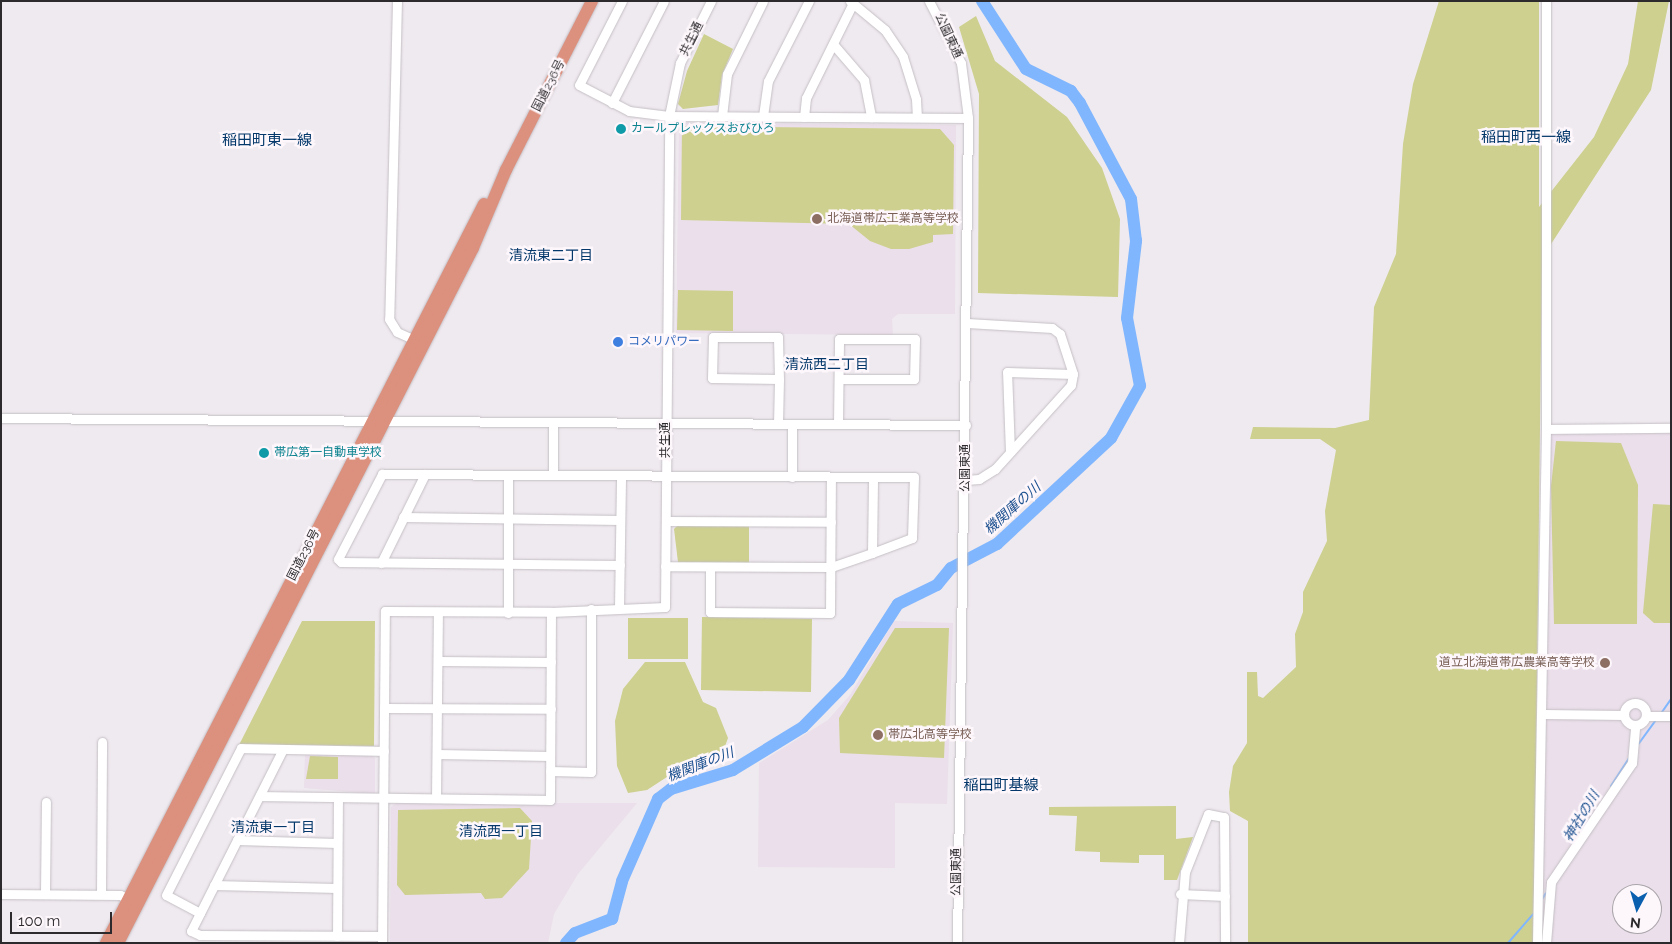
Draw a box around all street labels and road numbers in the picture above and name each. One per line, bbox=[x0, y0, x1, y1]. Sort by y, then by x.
street label: 公園東通 bbox=[931, 11, 965, 61]
street label: 共生通 bbox=[677, 20, 707, 58]
street label: 国道236号 bbox=[530, 58, 568, 114]
street label: 共生通 bbox=[659, 422, 673, 458]
street label: 公園東通 bbox=[959, 444, 973, 492]
street label: 国道236号 bbox=[285, 527, 323, 583]
street label: 公園東通 bbox=[950, 848, 964, 896]

